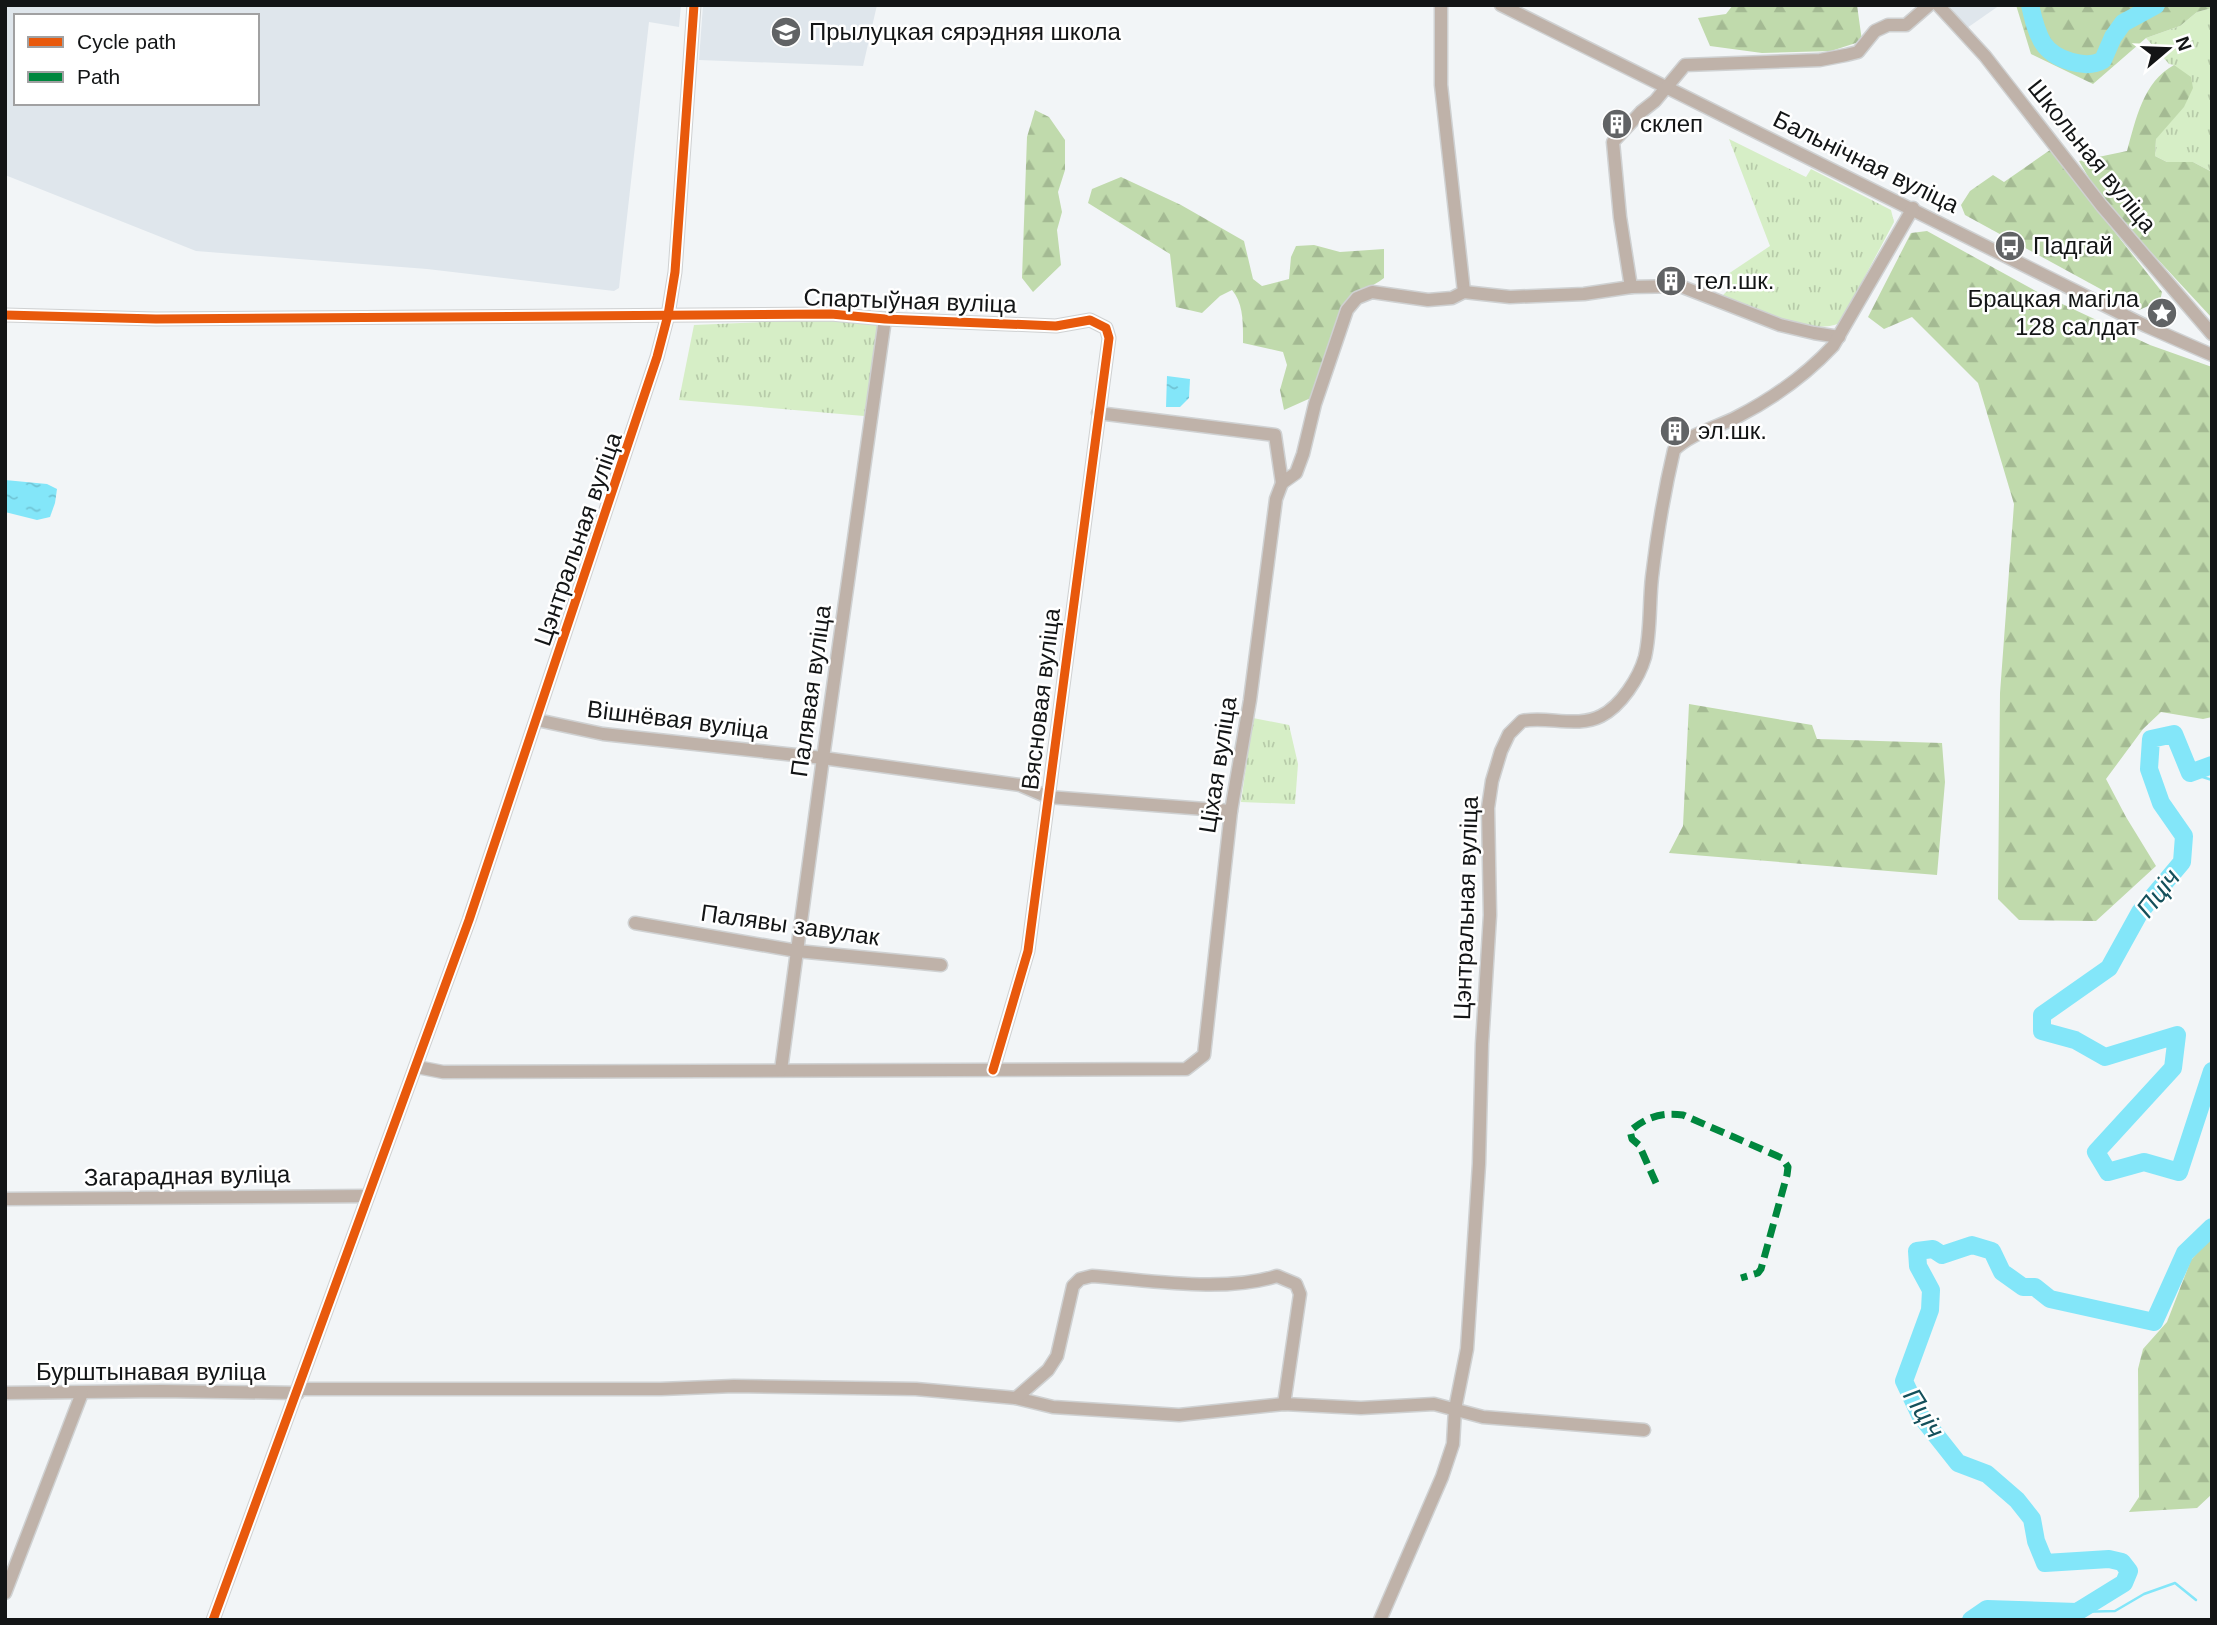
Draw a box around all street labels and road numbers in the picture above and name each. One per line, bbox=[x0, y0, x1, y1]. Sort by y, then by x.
street label: Школьная вуліца bbox=[2023, 74, 2163, 238]
street label: Бальнічная вуліца bbox=[1769, 105, 1964, 218]
street label: Спартыўная вуліца bbox=[803, 283, 1018, 318]
street label: Цэнтральная вуліца bbox=[528, 428, 627, 649]
street label: Палявая вуліца bbox=[785, 603, 836, 779]
street label: Вясновая вуліца bbox=[1016, 606, 1065, 791]
street label: Ціхая вуліца bbox=[1193, 694, 1242, 835]
street label: Вішнёвая вуліца bbox=[586, 695, 771, 744]
street label: Цэнтральная вуліца bbox=[1448, 795, 1483, 1020]
street label: Палявы завулак bbox=[699, 899, 882, 950]
street label: Загарадная вуліца bbox=[84, 1160, 291, 1191]
street label: Бурштынавая вуліца bbox=[36, 1358, 267, 1385]

